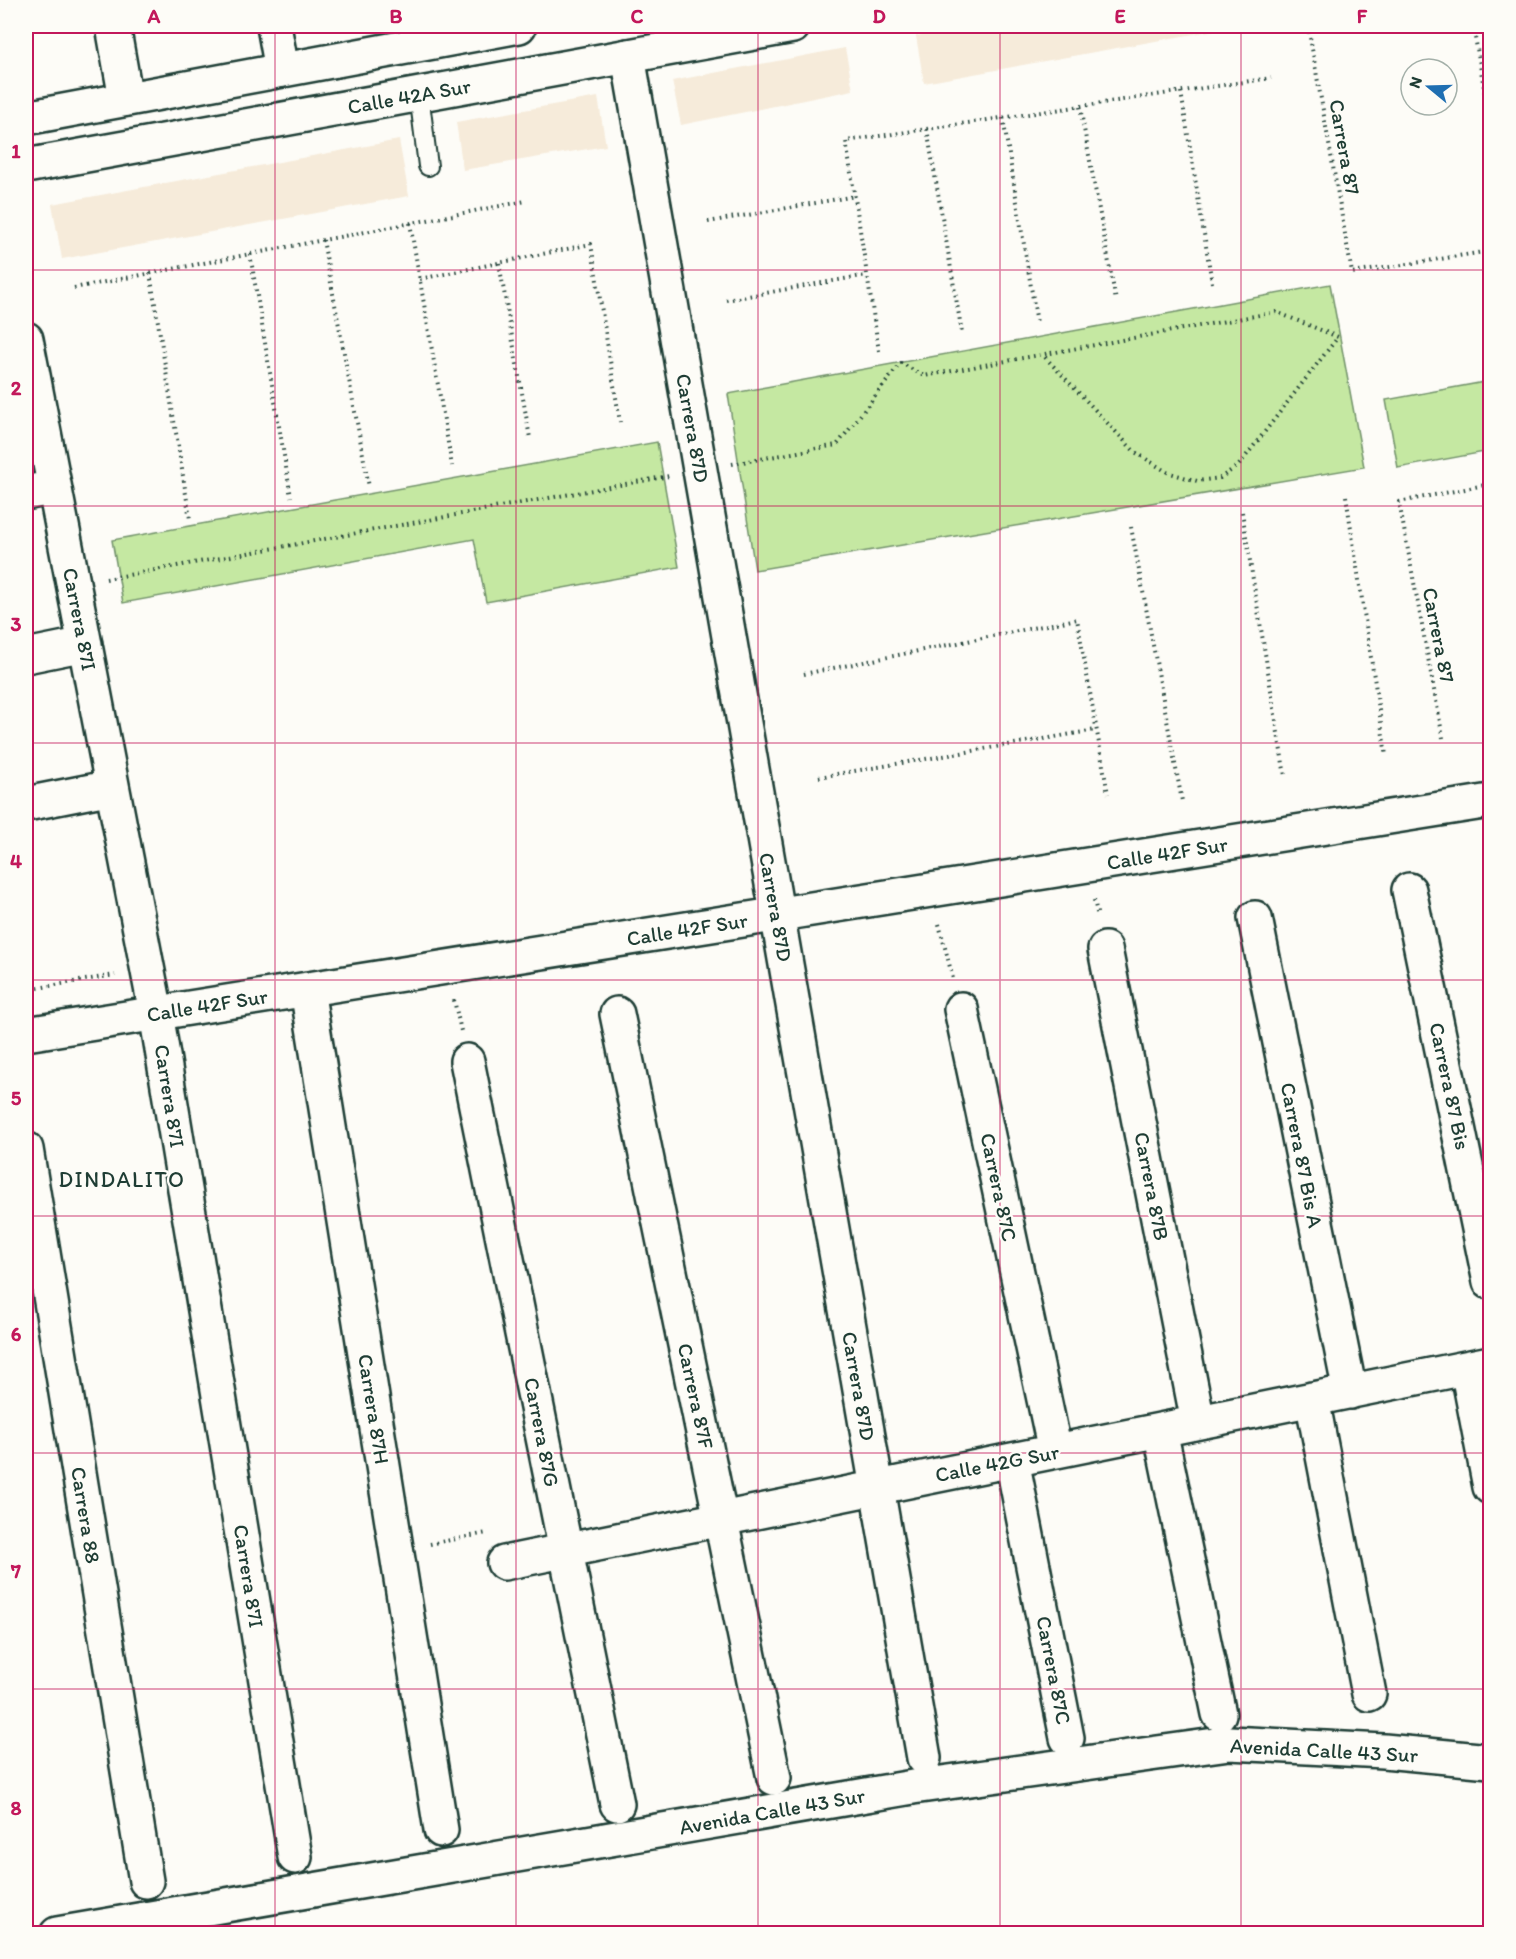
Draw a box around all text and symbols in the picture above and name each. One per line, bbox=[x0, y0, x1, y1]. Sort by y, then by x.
text: A bbox=[147, 4, 161, 28]
text: B bbox=[390, 4, 403, 28]
text: C bbox=[631, 4, 644, 28]
text: D bbox=[872, 4, 886, 28]
text: E bbox=[1114, 4, 1126, 28]
text: F bbox=[1357, 4, 1368, 28]
north arrow bbox=[1399, 57, 1459, 117]
street label: Calle 42A Sur bbox=[345, 73, 473, 119]
text: N bbox=[1405, 74, 1426, 90]
street label: Carrera 87 bbox=[1324, 97, 1366, 197]
text: 1 bbox=[11, 139, 21, 163]
street label: Carrera 87D bbox=[671, 371, 715, 485]
text: 2 bbox=[11, 376, 22, 400]
street label: Carrera 87I bbox=[58, 565, 102, 673]
street label: Carrera 87 bbox=[1418, 585, 1460, 685]
text: 3 bbox=[11, 612, 22, 636]
street label: Calle 42F Sur bbox=[1105, 831, 1230, 875]
text: 4 bbox=[10, 849, 22, 873]
street label: Carrera 87D bbox=[754, 850, 798, 964]
street label: Calle 42F Sur bbox=[625, 907, 750, 951]
street label: Calle 42F Sur bbox=[145, 983, 270, 1027]
street label: Carrera 87 Bis bbox=[1424, 1020, 1476, 1152]
street label: Carrera 87I bbox=[149, 1042, 191, 1150]
street label: Carrera 87 Bis A bbox=[1276, 1080, 1328, 1230]
text: 5 bbox=[11, 1086, 22, 1110]
street label: Carrera 87B bbox=[1129, 1130, 1175, 1242]
street label: Carrera 87C bbox=[975, 1131, 1023, 1243]
district label: DINDALITO bbox=[59, 1166, 185, 1193]
text: 6 bbox=[11, 1322, 22, 1346]
street label: Carrera 87D bbox=[837, 1329, 881, 1443]
street label: Carrera 87F bbox=[673, 1341, 719, 1451]
street label: Carrera 87H bbox=[353, 1352, 395, 1466]
street label: Carrera 87G bbox=[519, 1375, 565, 1489]
street label: Calle 42G Sur bbox=[933, 1439, 1062, 1487]
street label: Carrera 88 bbox=[66, 1465, 106, 1565]
street label: Carrera 87I bbox=[228, 1522, 270, 1630]
text: 7 bbox=[10, 1559, 21, 1583]
street label: Carrera 87C bbox=[1031, 1614, 1077, 1726]
street label: Avenida Calle 43 Sur bbox=[1229, 1733, 1419, 1767]
street label: Avenida Calle 43 Sur bbox=[677, 1782, 867, 1840]
text: 8 bbox=[11, 1796, 22, 1820]

